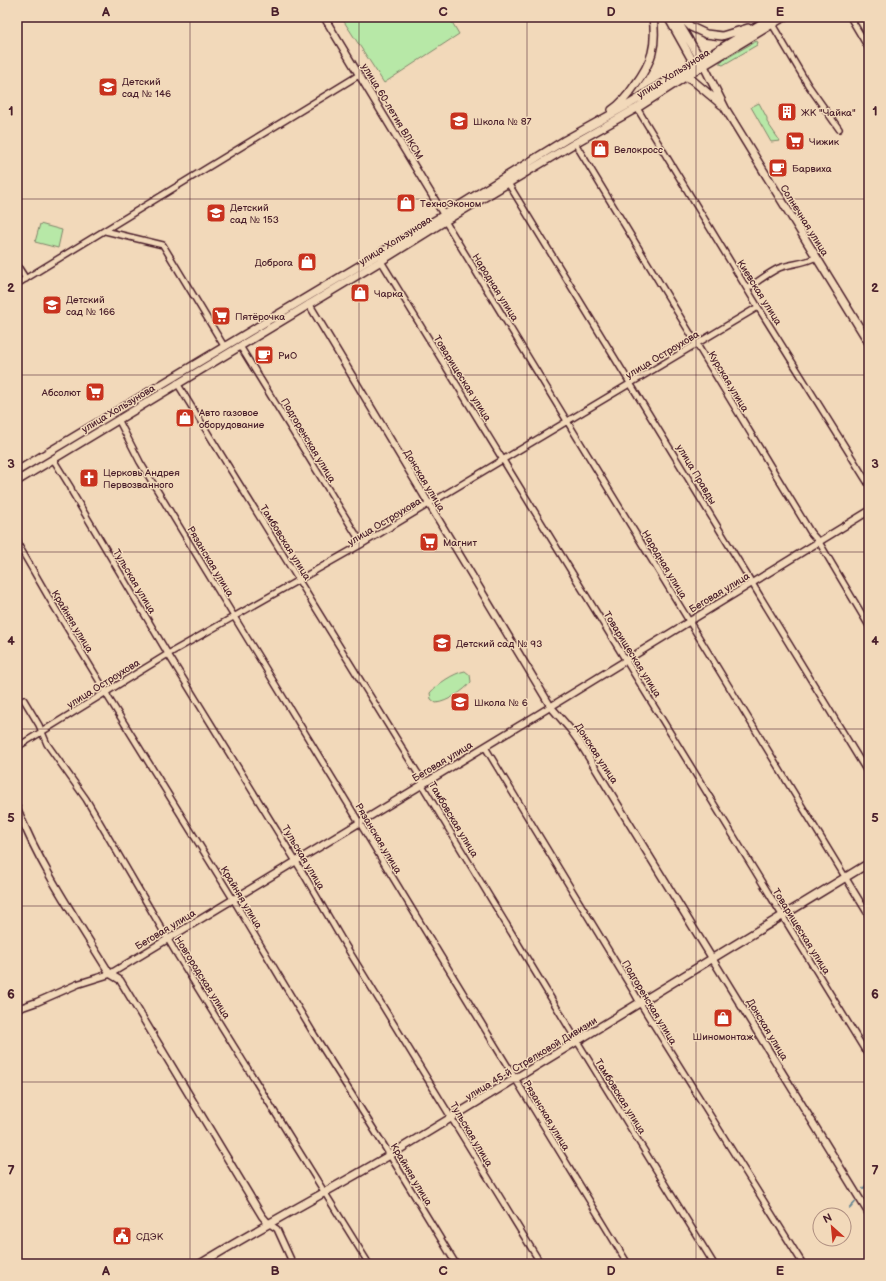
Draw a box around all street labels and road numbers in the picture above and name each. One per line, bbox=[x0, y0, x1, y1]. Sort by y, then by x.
street label: улица Хользунова bbox=[635, 47, 712, 101]
street label: улица 60-летия ВЛКСМ bbox=[359, 61, 426, 162]
street label: Солнечная улица bbox=[777, 183, 831, 258]
street label: улица Хользунова bbox=[357, 214, 434, 268]
street label: Народная улица bbox=[470, 251, 521, 324]
street label: Киевская улица bbox=[734, 258, 784, 327]
street label: улица Остроухова bbox=[624, 328, 701, 381]
street label: Товарищеская улица bbox=[431, 333, 494, 424]
street label: Курская улица bbox=[705, 349, 751, 414]
street label: улица Хользунова bbox=[80, 382, 158, 436]
street label: Подгоренская улица bbox=[278, 396, 338, 485]
street label: улица Правды bbox=[674, 442, 719, 507]
street label: Донская улица bbox=[401, 447, 447, 514]
street label: улица Остроухова bbox=[346, 495, 423, 548]
street label: Тамбовская улица bbox=[257, 503, 313, 582]
street label: Рязанская улица bbox=[184, 524, 236, 599]
street label: Народная улица bbox=[639, 528, 689, 601]
street label: Тульская улица bbox=[110, 547, 158, 616]
street label: Беговая улица bbox=[687, 570, 752, 616]
street label: Крайняя улица bbox=[49, 588, 96, 655]
street label: Товарищеская улица bbox=[601, 609, 664, 700]
street label: улица Остроухова bbox=[65, 657, 142, 711]
street label: Донская улица bbox=[572, 721, 620, 786]
street label: Беговая улица bbox=[410, 739, 475, 785]
street label: Тамбовская улица bbox=[426, 780, 481, 860]
street label: Рязанская улица bbox=[352, 801, 404, 876]
street label: Тульская улица bbox=[279, 823, 327, 892]
street label: Крайняя улица bbox=[218, 864, 265, 931]
street label: Товарищеская улица bbox=[770, 886, 833, 977]
street label: Беговая улица bbox=[133, 907, 198, 953]
street label: Новгородская улица bbox=[172, 934, 233, 1021]
street label: Подгоренская улица bbox=[619, 958, 679, 1047]
street label: Донская улица bbox=[744, 996, 790, 1063]
street label: улица 45-й Стрелковой Дивизии bbox=[464, 1015, 599, 1103]
street label: Тамбовская улица bbox=[592, 1057, 648, 1136]
street label: Рязанская улица bbox=[520, 1078, 572, 1153]
street label: Тульская улица bbox=[447, 1100, 495, 1169]
street label: Крайняя улица bbox=[388, 1141, 435, 1208]

